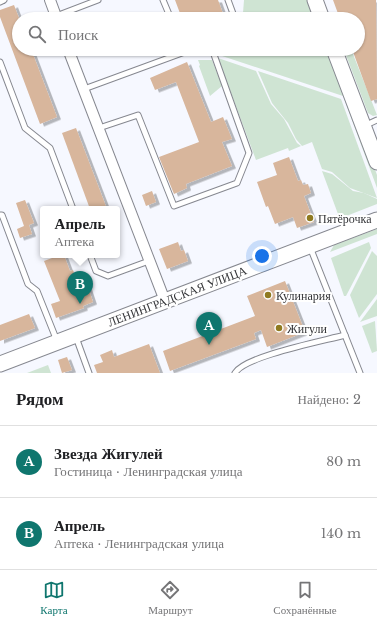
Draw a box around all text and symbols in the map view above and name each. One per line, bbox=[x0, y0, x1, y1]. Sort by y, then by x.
search box bbox=[12, 12, 365, 56]
icon: search bbox=[26, 23, 48, 45]
text: Поиск bbox=[58, 25, 98, 44]
popup bbox=[40, 206, 120, 258]
place label: Пятёрочка bbox=[318, 211, 372, 226]
marker: Пятёрочка bbox=[305, 213, 315, 223]
text: Апрель bbox=[55, 214, 105, 233]
text: Аптека bbox=[55, 233, 94, 250]
your location bbox=[252, 246, 272, 266]
street label: ЛЕНИНГРАДСКАЯ УЛИЦА bbox=[105, 262, 249, 329]
pin: B bbox=[67, 271, 93, 304]
place label: Кулинария bbox=[276, 288, 331, 303]
marker: Кулинария bbox=[263, 290, 273, 300]
pin: A bbox=[196, 312, 222, 345]
place label: Жигули bbox=[287, 321, 328, 336]
marker: Жигули bbox=[274, 323, 284, 333]
text: Рядом bbox=[16, 389, 64, 410]
text: Найдено: 2 bbox=[298, 391, 361, 408]
text: Звезда Жигулей bbox=[54, 444, 163, 463]
text: A bbox=[24, 453, 34, 470]
text: 80 m bbox=[326, 453, 361, 470]
text: Гостиница · Ленинградская улица bbox=[54, 463, 242, 480]
text: Апрель bbox=[54, 516, 105, 535]
text: B bbox=[24, 525, 34, 542]
text: 140 m bbox=[321, 525, 361, 542]
text: Аптека · Ленинградская улица bbox=[54, 535, 224, 552]
tab: Карта bbox=[40, 579, 68, 617]
tab: Маршрут bbox=[148, 579, 193, 617]
tab: Сохранённые bbox=[273, 579, 337, 617]

